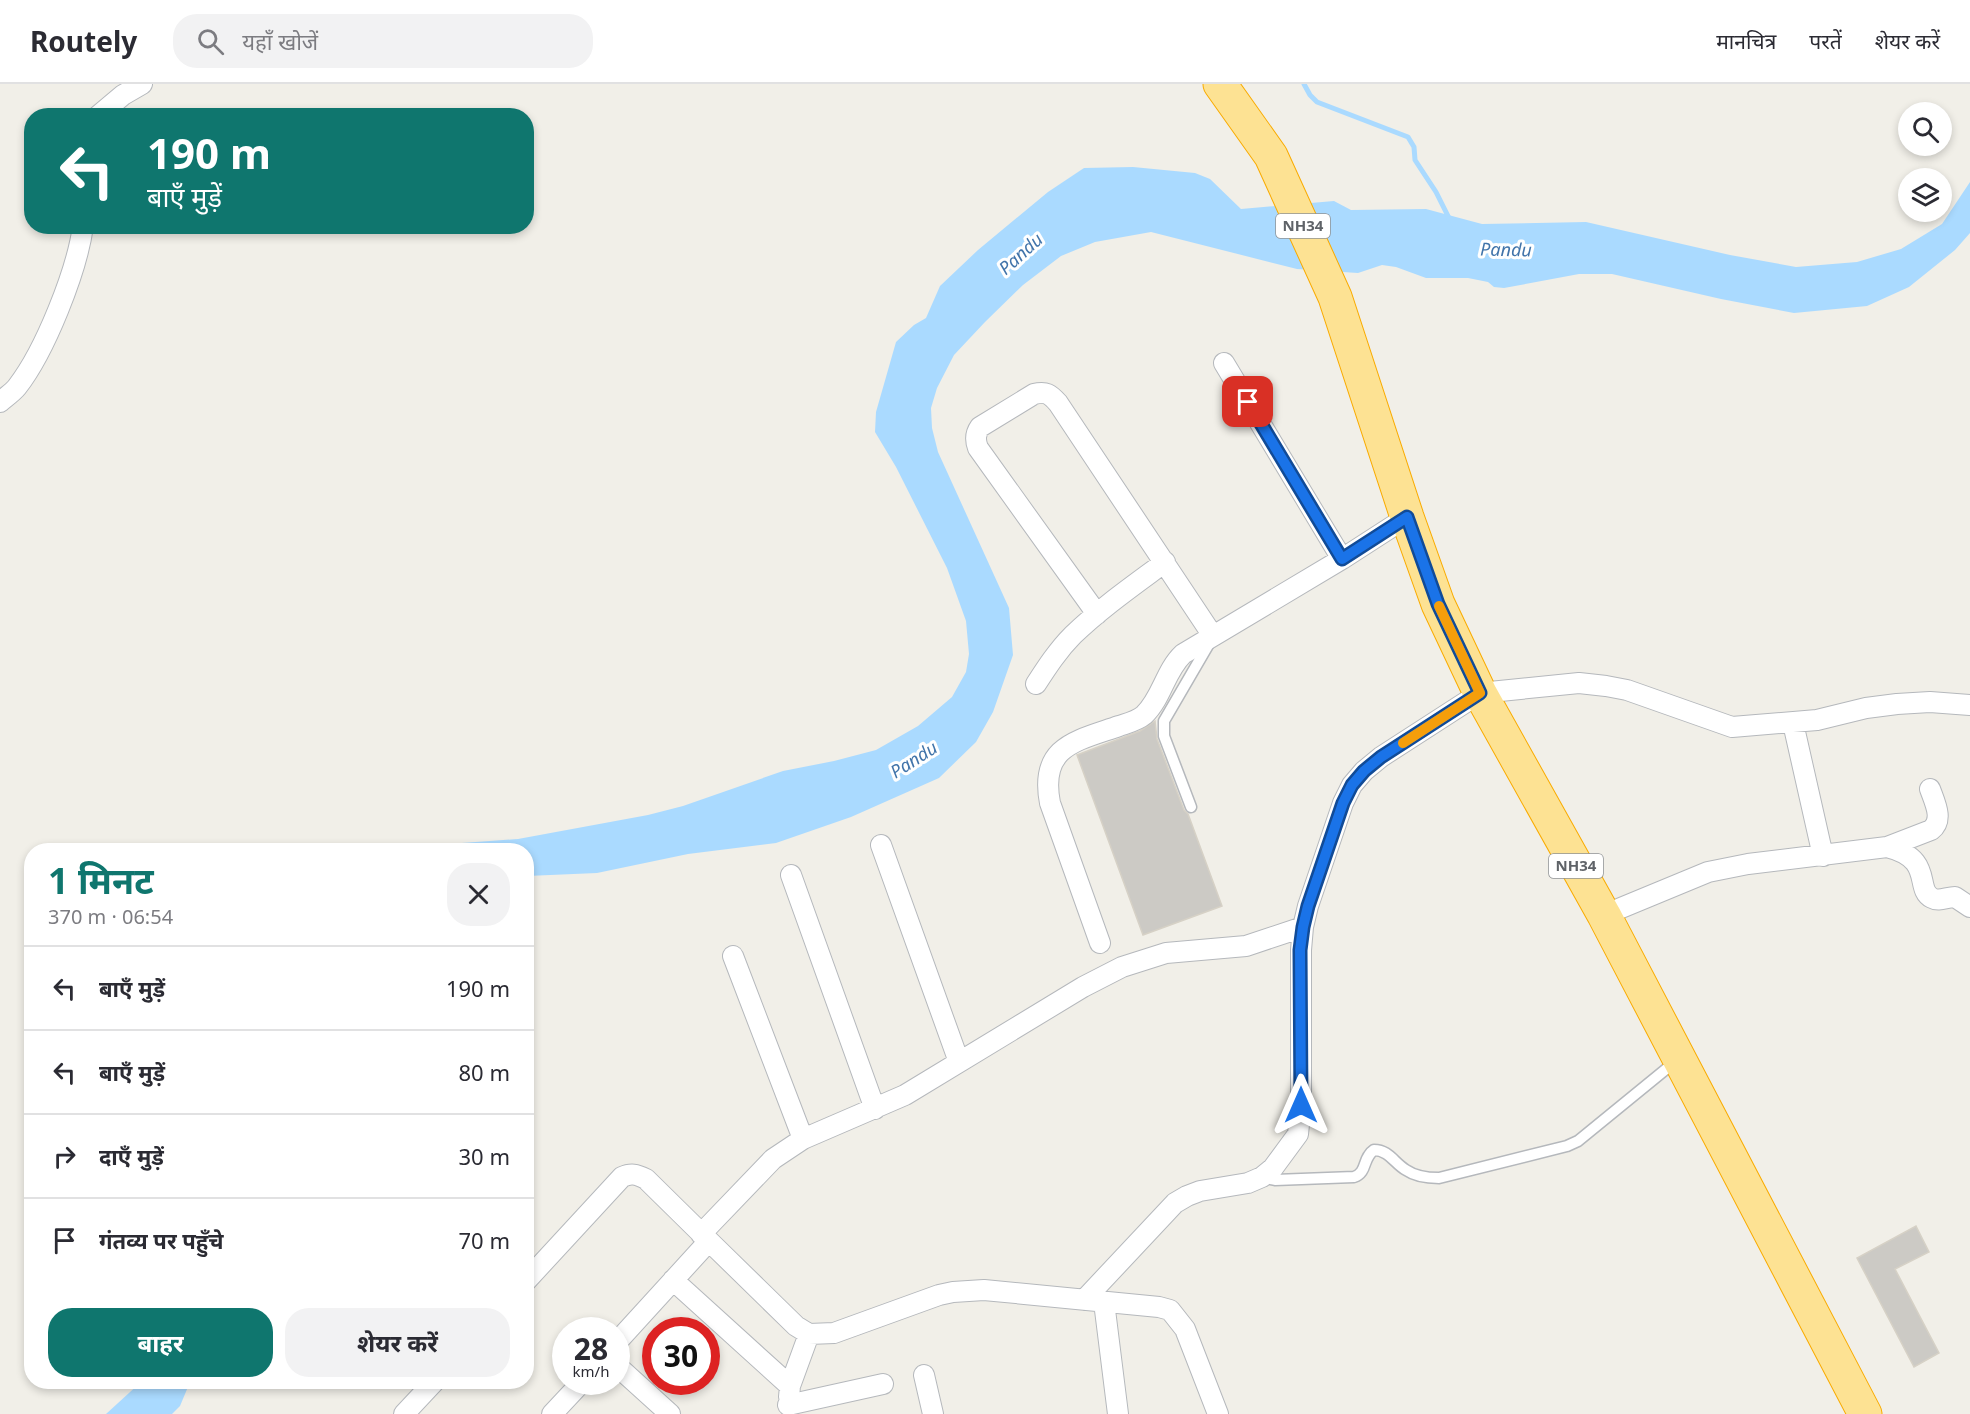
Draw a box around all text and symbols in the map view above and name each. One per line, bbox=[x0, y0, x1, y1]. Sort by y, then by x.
search box bbox=[173, 14, 593, 68]
text: Routely bbox=[30, 22, 137, 60]
icon: search bbox=[194, 25, 227, 58]
text: यहाँ खोजें bbox=[242, 26, 318, 56]
text: मानचित्र bbox=[1716, 27, 1776, 55]
text: परतें bbox=[1809, 27, 1842, 55]
text: शेयर करें bbox=[1875, 27, 1940, 55]
map controls bbox=[1898, 102, 1952, 222]
button: search bbox=[1898, 102, 1952, 156]
text: 190 m bbox=[147, 124, 271, 181]
icon: left bbox=[48, 132, 126, 210]
button: layers bbox=[1898, 168, 1952, 222]
text: बाएँ मुड़ें bbox=[147, 178, 222, 215]
road number: NH34 bbox=[1276, 214, 1330, 238]
water label: Pandu bbox=[993, 227, 1048, 279]
water label: Pandu bbox=[1480, 237, 1532, 261]
pin bbox=[1222, 376, 1273, 427]
icon: arrive bbox=[1231, 385, 1264, 418]
water label: Pandu bbox=[885, 735, 942, 783]
road number: NH34 bbox=[1549, 854, 1603, 878]
text: 1 मिनट bbox=[48, 856, 154, 905]
button: close bbox=[447, 863, 510, 926]
text: 370 m · 06:54 bbox=[48, 903, 173, 930]
icon: left bbox=[48, 972, 81, 1005]
text: बाएँ मुड़ें bbox=[99, 973, 165, 1003]
text: 190 m bbox=[446, 973, 510, 1003]
icon: left bbox=[48, 1056, 81, 1089]
text: बाएँ मुड़ें bbox=[99, 1057, 165, 1087]
text: 80 m bbox=[459, 1057, 510, 1087]
position arrow bbox=[1269, 1073, 1333, 1137]
icon: right bbox=[48, 1140, 81, 1173]
text: दाएँ मुड़ें bbox=[99, 1141, 164, 1171]
text: 30 m bbox=[459, 1141, 510, 1171]
icon: arrive bbox=[48, 1224, 81, 1257]
text: गंतव्य पर पहुँचे bbox=[99, 1225, 224, 1255]
text: 70 m bbox=[459, 1225, 510, 1255]
button: बाहर bbox=[48, 1308, 273, 1377]
button: शेयर करें bbox=[285, 1308, 510, 1377]
speed limit sign: 30 bbox=[642, 1317, 720, 1395]
text: 28 bbox=[574, 1328, 608, 1369]
text: km/h bbox=[573, 1361, 609, 1381]

